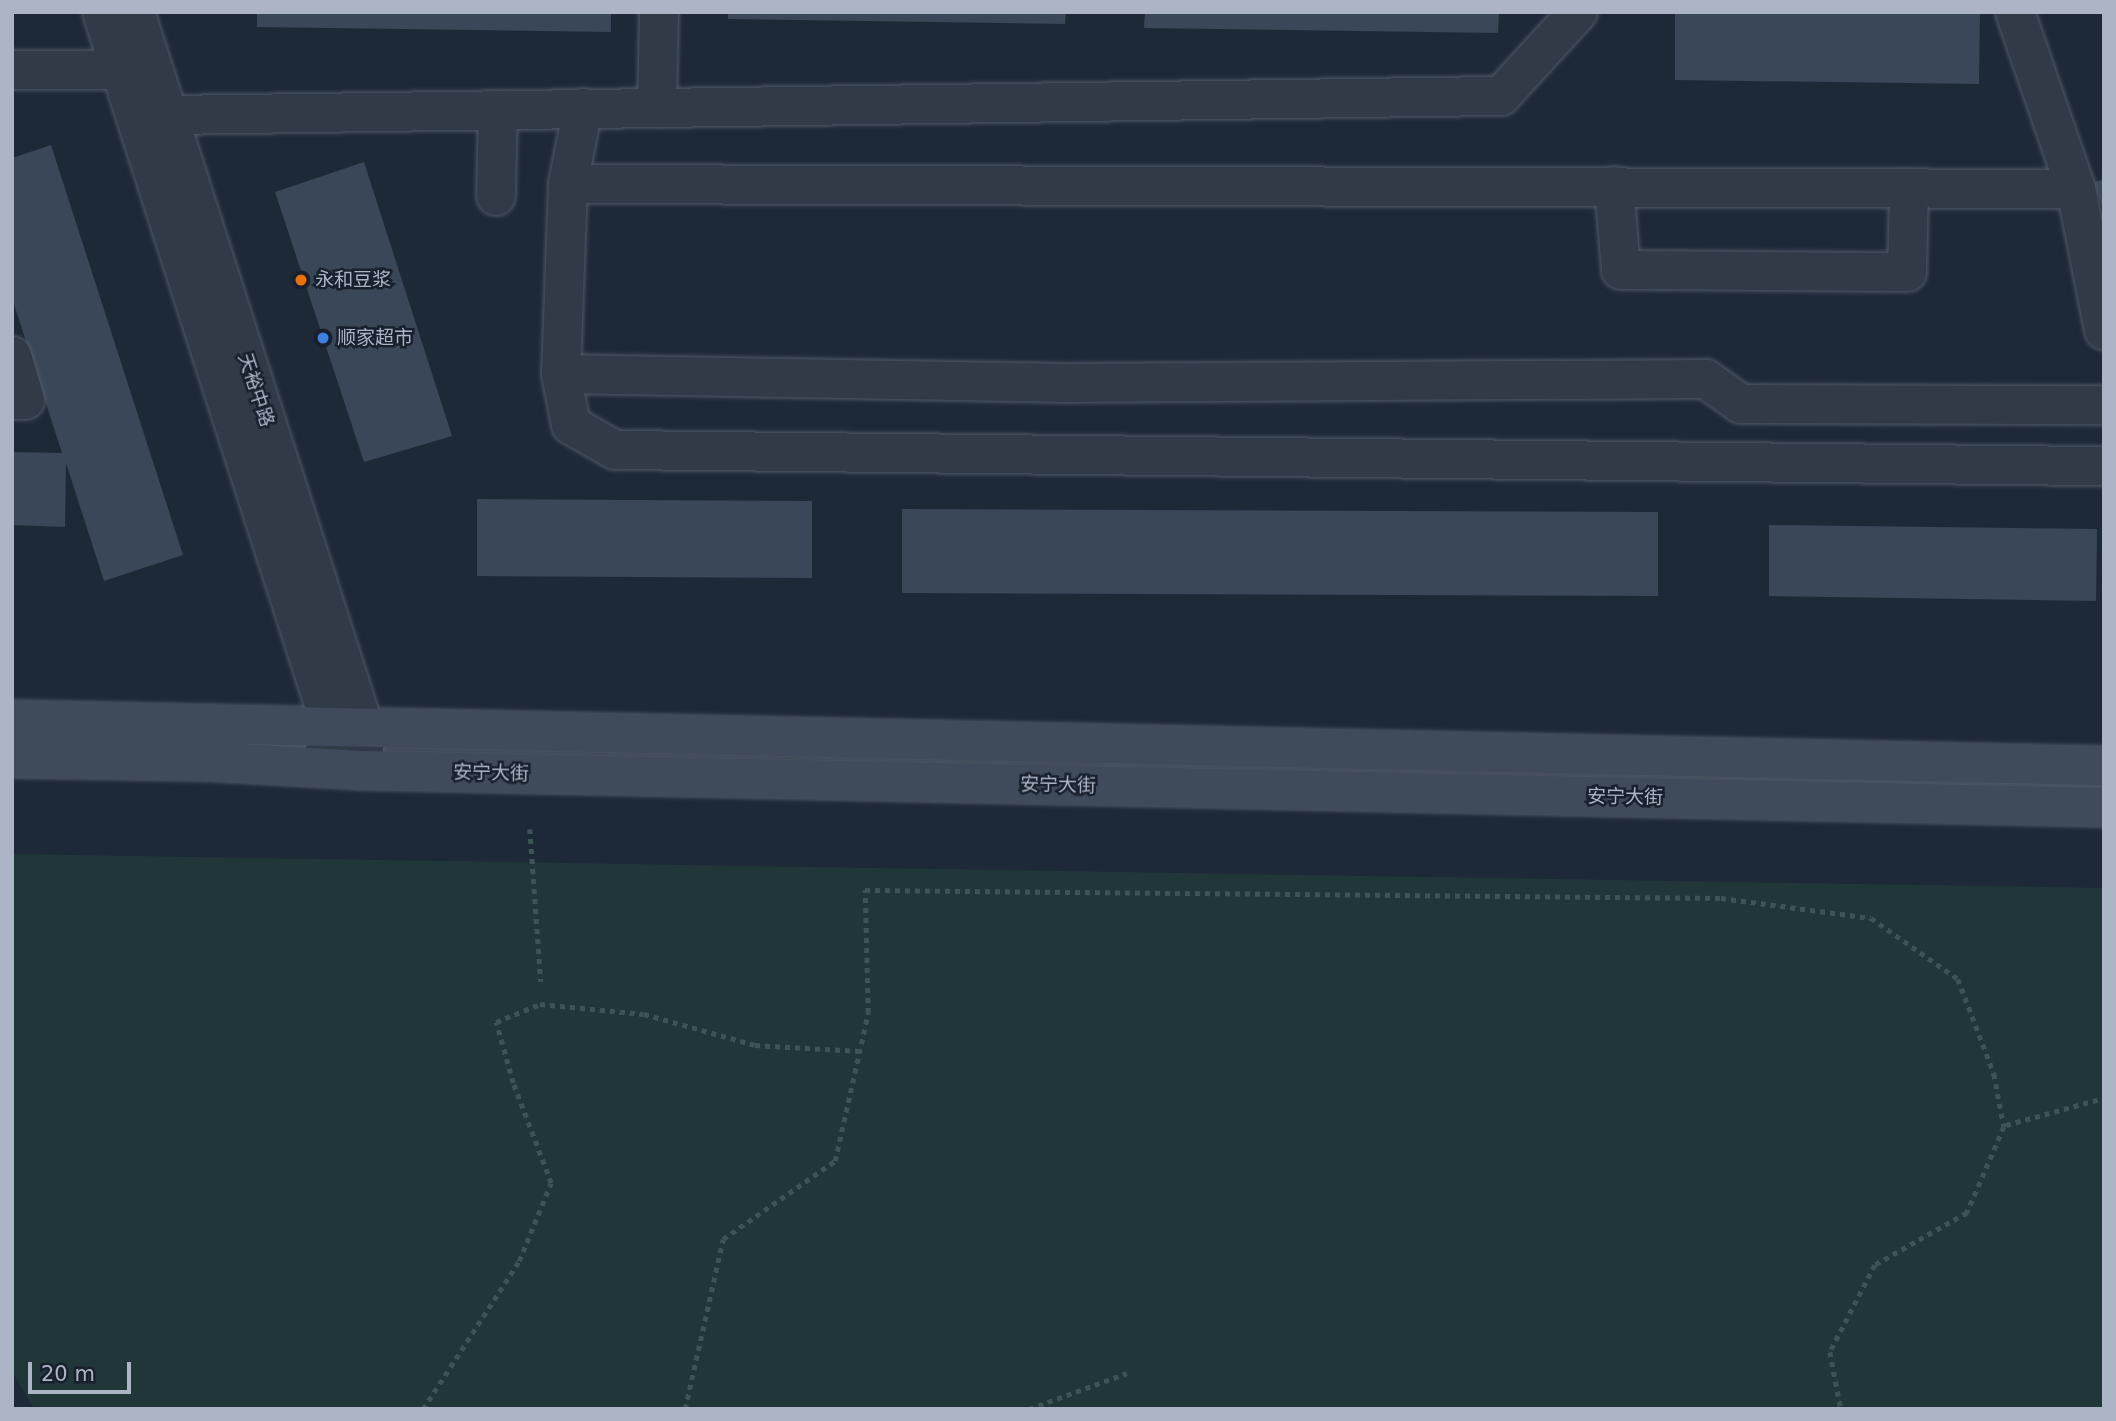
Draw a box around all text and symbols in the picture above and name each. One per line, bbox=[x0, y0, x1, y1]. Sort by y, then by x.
place label: 永和豆浆 bbox=[315, 269, 391, 291]
marker: 永和豆浆 bbox=[293, 272, 309, 288]
place label: 顺家超市 bbox=[337, 327, 413, 349]
marker: 顺家超市 bbox=[315, 330, 331, 346]
street label: 天裕中路 bbox=[233, 350, 279, 430]
street label: 安宁大街 bbox=[453, 761, 529, 785]
street label: 安宁大街 bbox=[1020, 773, 1096, 797]
street label: 安宁大街 bbox=[1587, 785, 1663, 809]
scale bar bbox=[32, 1348, 135, 1392]
text: 20 m bbox=[41, 1362, 95, 1386]

